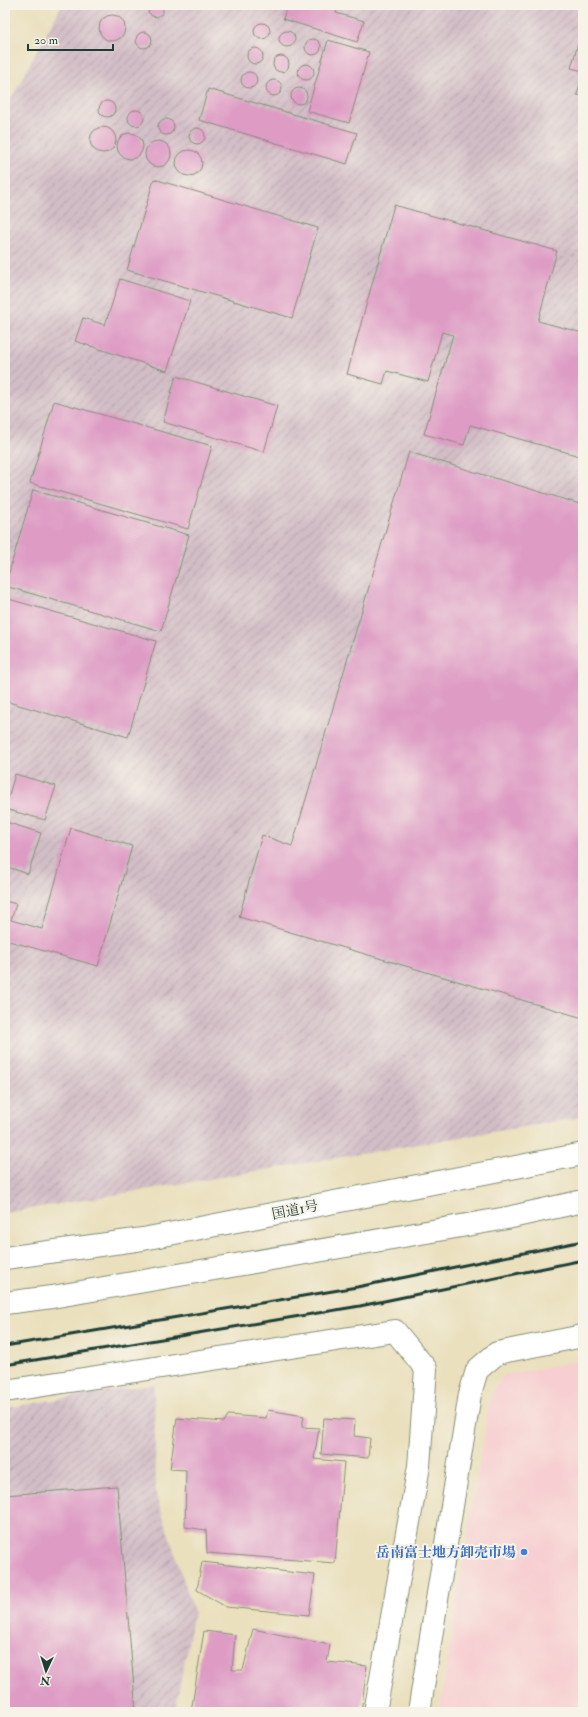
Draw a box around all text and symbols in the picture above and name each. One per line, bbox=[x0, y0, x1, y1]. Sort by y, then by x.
scale bar bbox=[28, 26, 113, 52]
text: 20 m bbox=[34, 33, 59, 48]
street label: 国道1号 bbox=[270, 1197, 320, 1223]
place label: 岳南富士地方卸売市場 bbox=[376, 1544, 516, 1561]
marker: 岳南富士地方卸売市場 bbox=[519, 1547, 529, 1557]
north arrow bbox=[26, 1651, 66, 1691]
text: N bbox=[39, 1674, 52, 1687]

